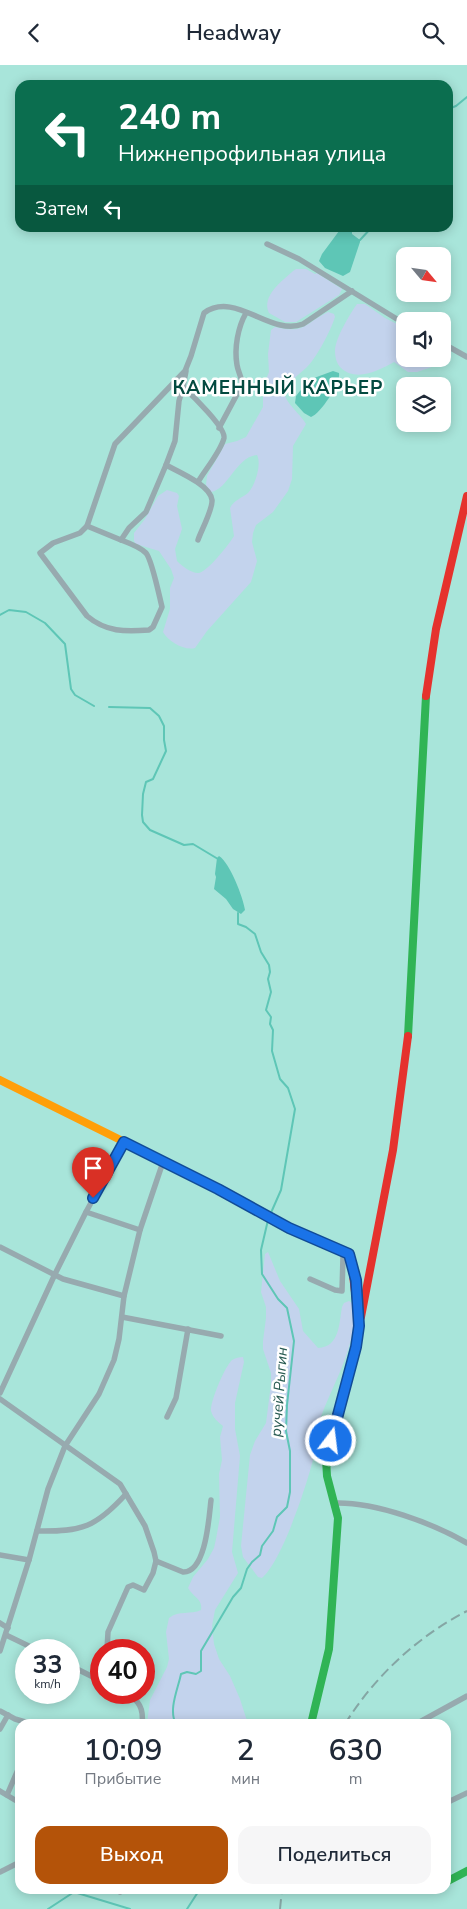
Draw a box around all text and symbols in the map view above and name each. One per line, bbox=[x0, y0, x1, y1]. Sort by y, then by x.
text: Headway bbox=[186, 18, 281, 48]
icon: back bbox=[20, 19, 48, 47]
icon: search bbox=[419, 19, 447, 47]
text: 240 m bbox=[118, 94, 221, 141]
icon: left bbox=[35, 100, 100, 165]
text: Нижнепрофильная улица bbox=[118, 139, 386, 169]
icon: left bbox=[99, 195, 127, 223]
text: Затем bbox=[35, 196, 89, 222]
north arrow bbox=[396, 247, 451, 303]
map controls bbox=[396, 247, 451, 432]
button: sound bbox=[396, 312, 451, 367]
district label: КАМЕННЫЙ КАРЬЕР bbox=[173, 375, 383, 401]
button: layers bbox=[396, 377, 451, 432]
pin bbox=[72, 1147, 114, 1198]
icon: arrive bbox=[79, 1154, 107, 1182]
water label: ручей Рыгин bbox=[266, 1346, 292, 1438]
position arrow bbox=[304, 1414, 356, 1466]
speed limit sign: 40 bbox=[90, 1639, 155, 1704]
text: 33 bbox=[32, 1648, 63, 1682]
text: km/h bbox=[34, 1676, 61, 1692]
text: 10:09 bbox=[83, 1730, 163, 1771]
text: 2 bbox=[237, 1730, 255, 1771]
text: 630 bbox=[329, 1730, 383, 1771]
text: Прибытие bbox=[85, 1768, 161, 1790]
text: мин bbox=[231, 1768, 260, 1790]
text: m bbox=[349, 1768, 362, 1790]
button: Выход bbox=[35, 1826, 228, 1884]
button: Поделиться bbox=[238, 1826, 431, 1884]

